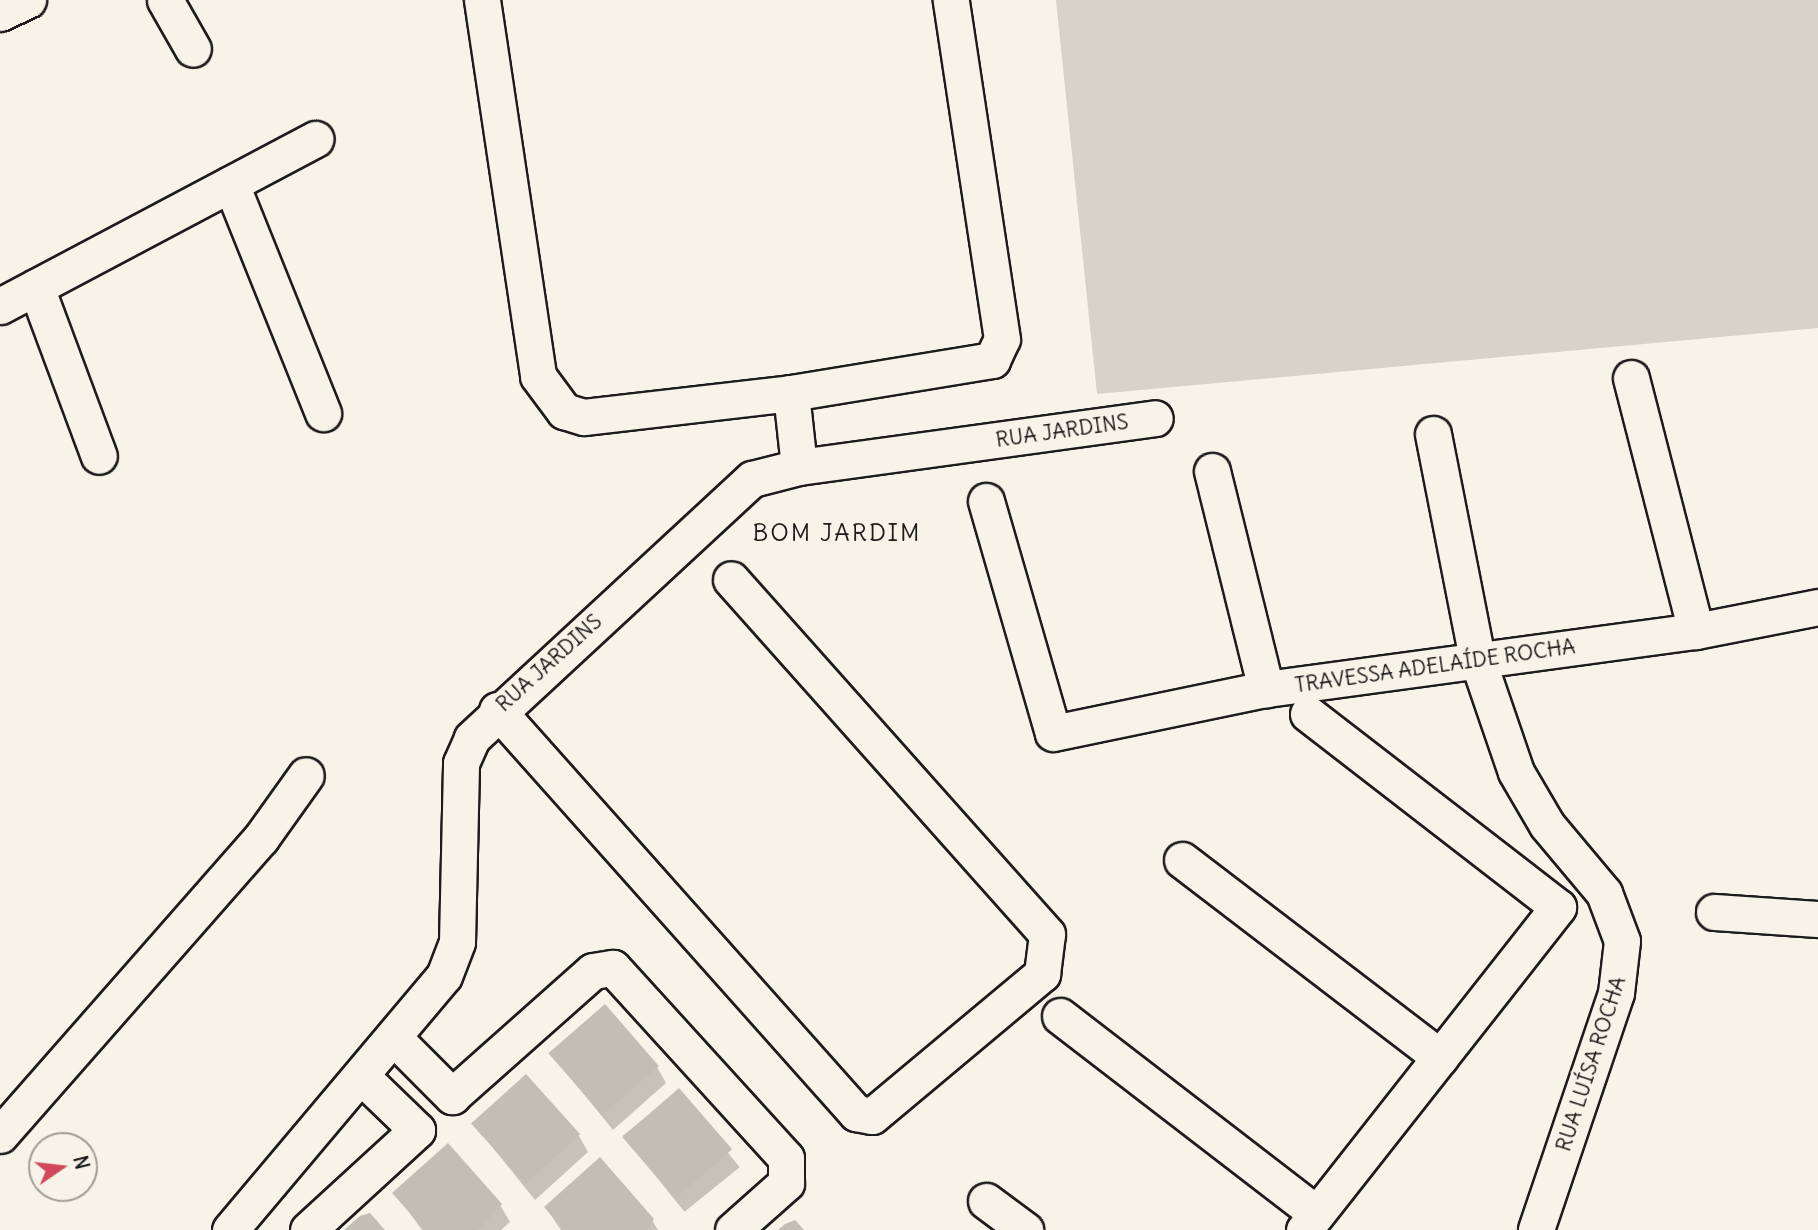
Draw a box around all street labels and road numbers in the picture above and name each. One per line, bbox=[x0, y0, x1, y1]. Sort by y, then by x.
street label: RUA JARDINS bbox=[994, 409, 1130, 453]
street label: RUA JARDINS bbox=[491, 609, 607, 717]
street label: TRAVESSA ADELAÍDE ROCHA bbox=[1293, 634, 1577, 698]
street label: RUA LUÍSA ROCHA bbox=[1551, 973, 1631, 1155]

